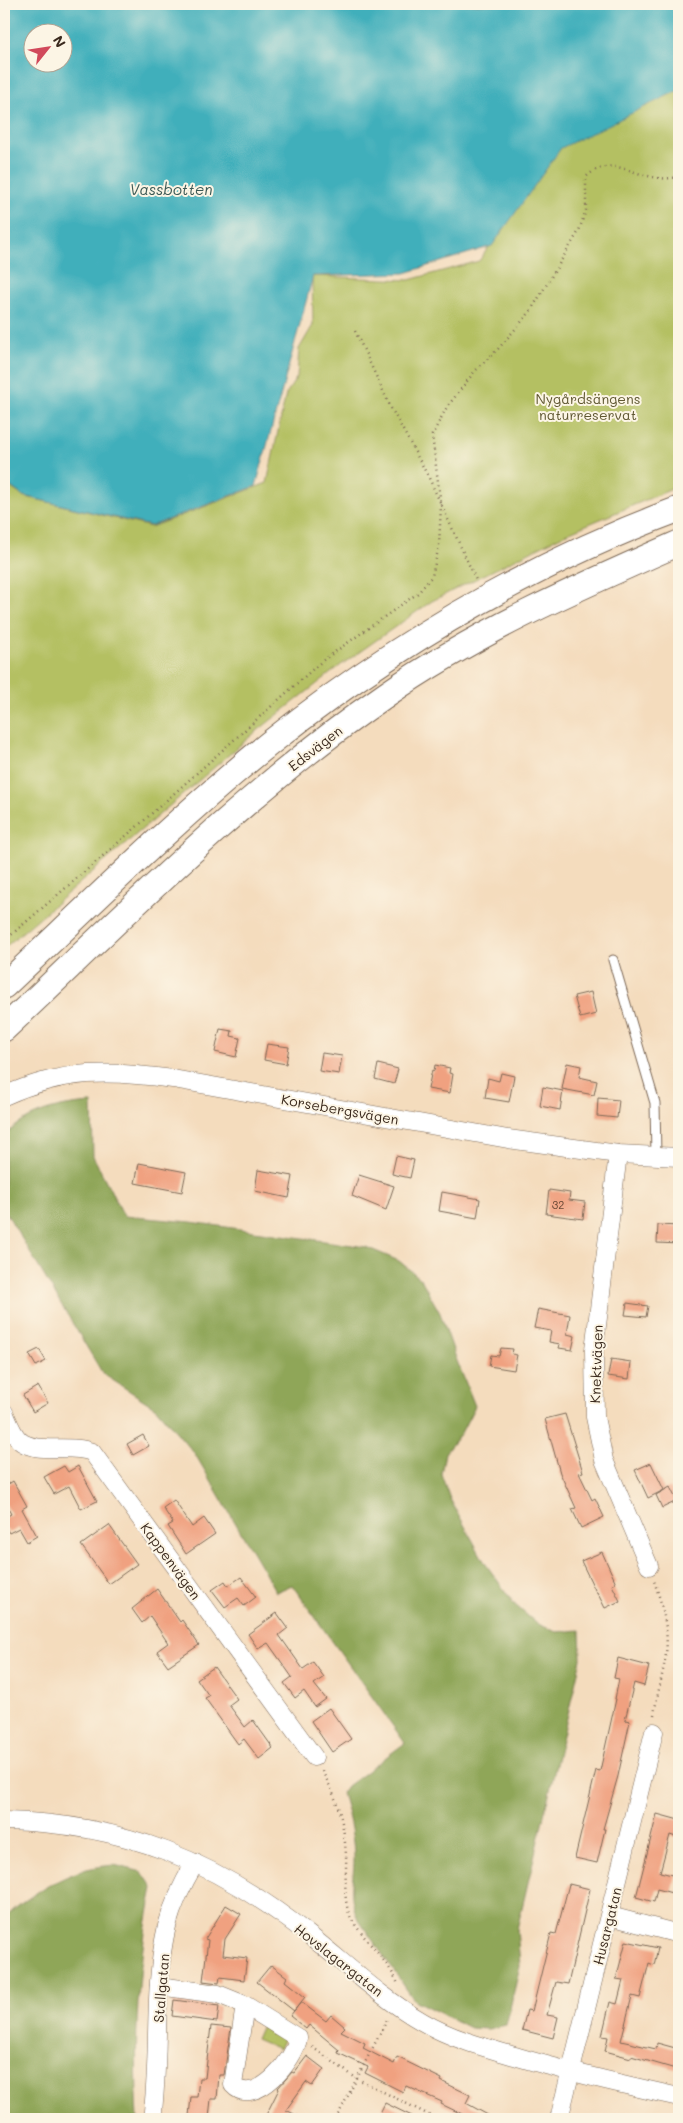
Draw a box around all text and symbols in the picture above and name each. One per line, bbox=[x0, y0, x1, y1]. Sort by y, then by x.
north arrow bbox=[22, 22, 72, 72]
text: N bbox=[49, 32, 71, 51]
water label: Vassbotten bbox=[129, 179, 213, 199]
park label: Nygårdsängens naturreservat bbox=[535, 389, 641, 424]
street label: Edsvägen bbox=[284, 721, 346, 775]
street label: Korsebergsvägen bbox=[280, 1089, 400, 1129]
house number: 32 bbox=[552, 1197, 564, 1212]
street label: Knektvägen bbox=[585, 1324, 607, 1404]
street label: Kappenvägen bbox=[137, 1519, 205, 1603]
street label: Husargatan bbox=[588, 1885, 626, 1967]
street label: Hovslagargatan bbox=[291, 1919, 387, 2001]
street label: Stallgatan bbox=[149, 1953, 173, 2023]

